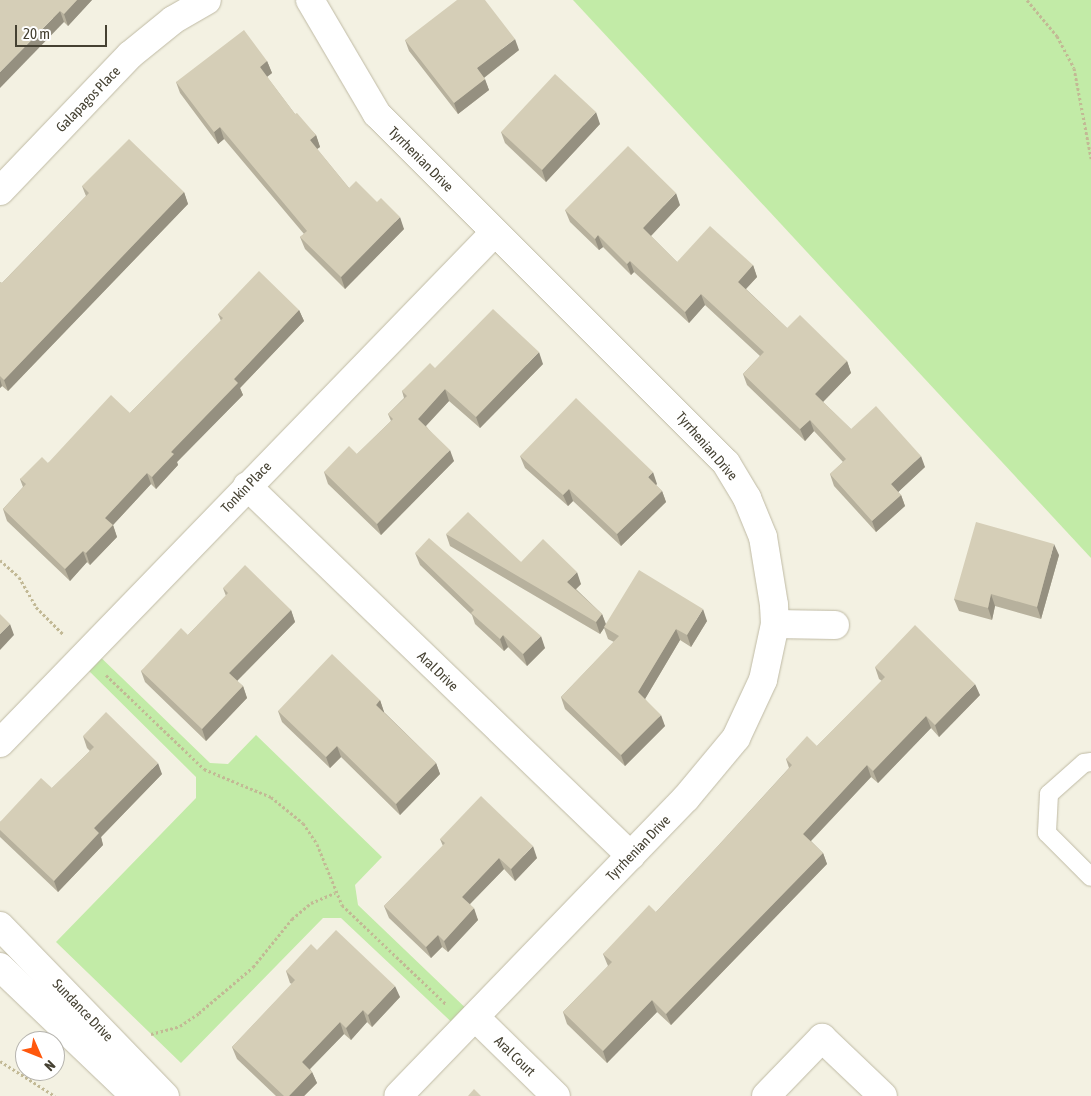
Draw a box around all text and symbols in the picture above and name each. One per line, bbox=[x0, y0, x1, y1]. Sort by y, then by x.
scale bar bbox=[18, 15, 110, 47]
text: 20 m bbox=[23, 25, 50, 42]
street label: Galapagos Place bbox=[52, 63, 124, 135]
street label: Tyrrhenian Drive bbox=[385, 123, 457, 195]
street label: Tyrrhenian Drive bbox=[673, 408, 741, 484]
street label: Tonkin Place bbox=[217, 458, 275, 516]
street label: Aral Drive bbox=[414, 648, 462, 694]
street label: Tyrrhenian Drive bbox=[602, 812, 674, 884]
street label: Sundance Drive bbox=[49, 975, 117, 1045]
north arrow bbox=[15, 1031, 65, 1081]
street label: Aral Court bbox=[491, 1032, 539, 1080]
text: N bbox=[41, 1057, 59, 1074]

